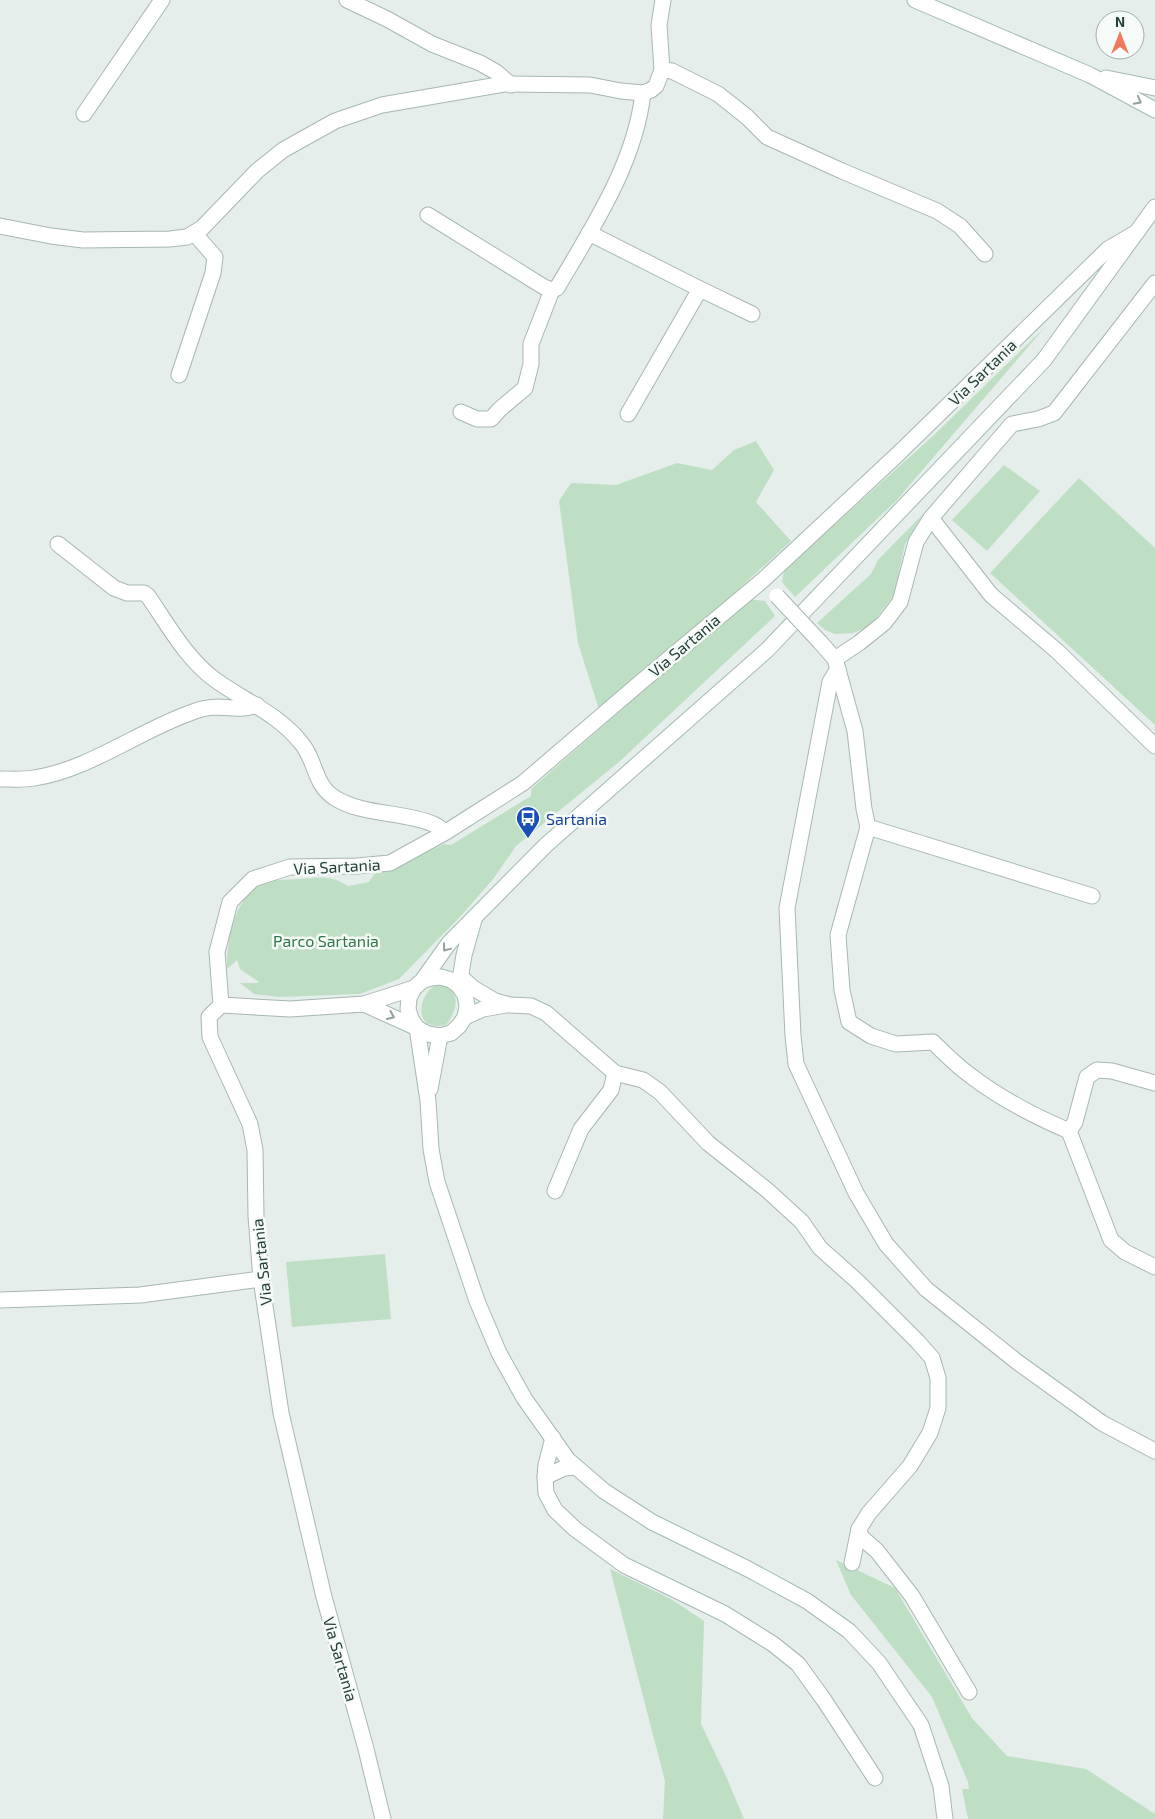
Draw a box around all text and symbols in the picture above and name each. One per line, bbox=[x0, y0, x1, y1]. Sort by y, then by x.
north arrow bbox=[1095, 10, 1145, 60]
text: N bbox=[1115, 13, 1125, 30]
one-way arrow bbox=[1133, 95, 1142, 105]
street label: Via Sartania bbox=[944, 335, 1020, 409]
street label: Via Sartania bbox=[645, 610, 723, 680]
bus stop icon: Sartania bbox=[515, 805, 541, 839]
place label: Sartania bbox=[546, 809, 607, 828]
street label: Via Sartania bbox=[293, 854, 381, 878]
park label: Parco Sartania bbox=[273, 931, 379, 950]
one-way arrow bbox=[444, 942, 452, 951]
one-way arrow bbox=[386, 1010, 395, 1021]
street label: Via Sartania bbox=[247, 1218, 275, 1306]
street label: Via Sartania bbox=[320, 1614, 362, 1704]

